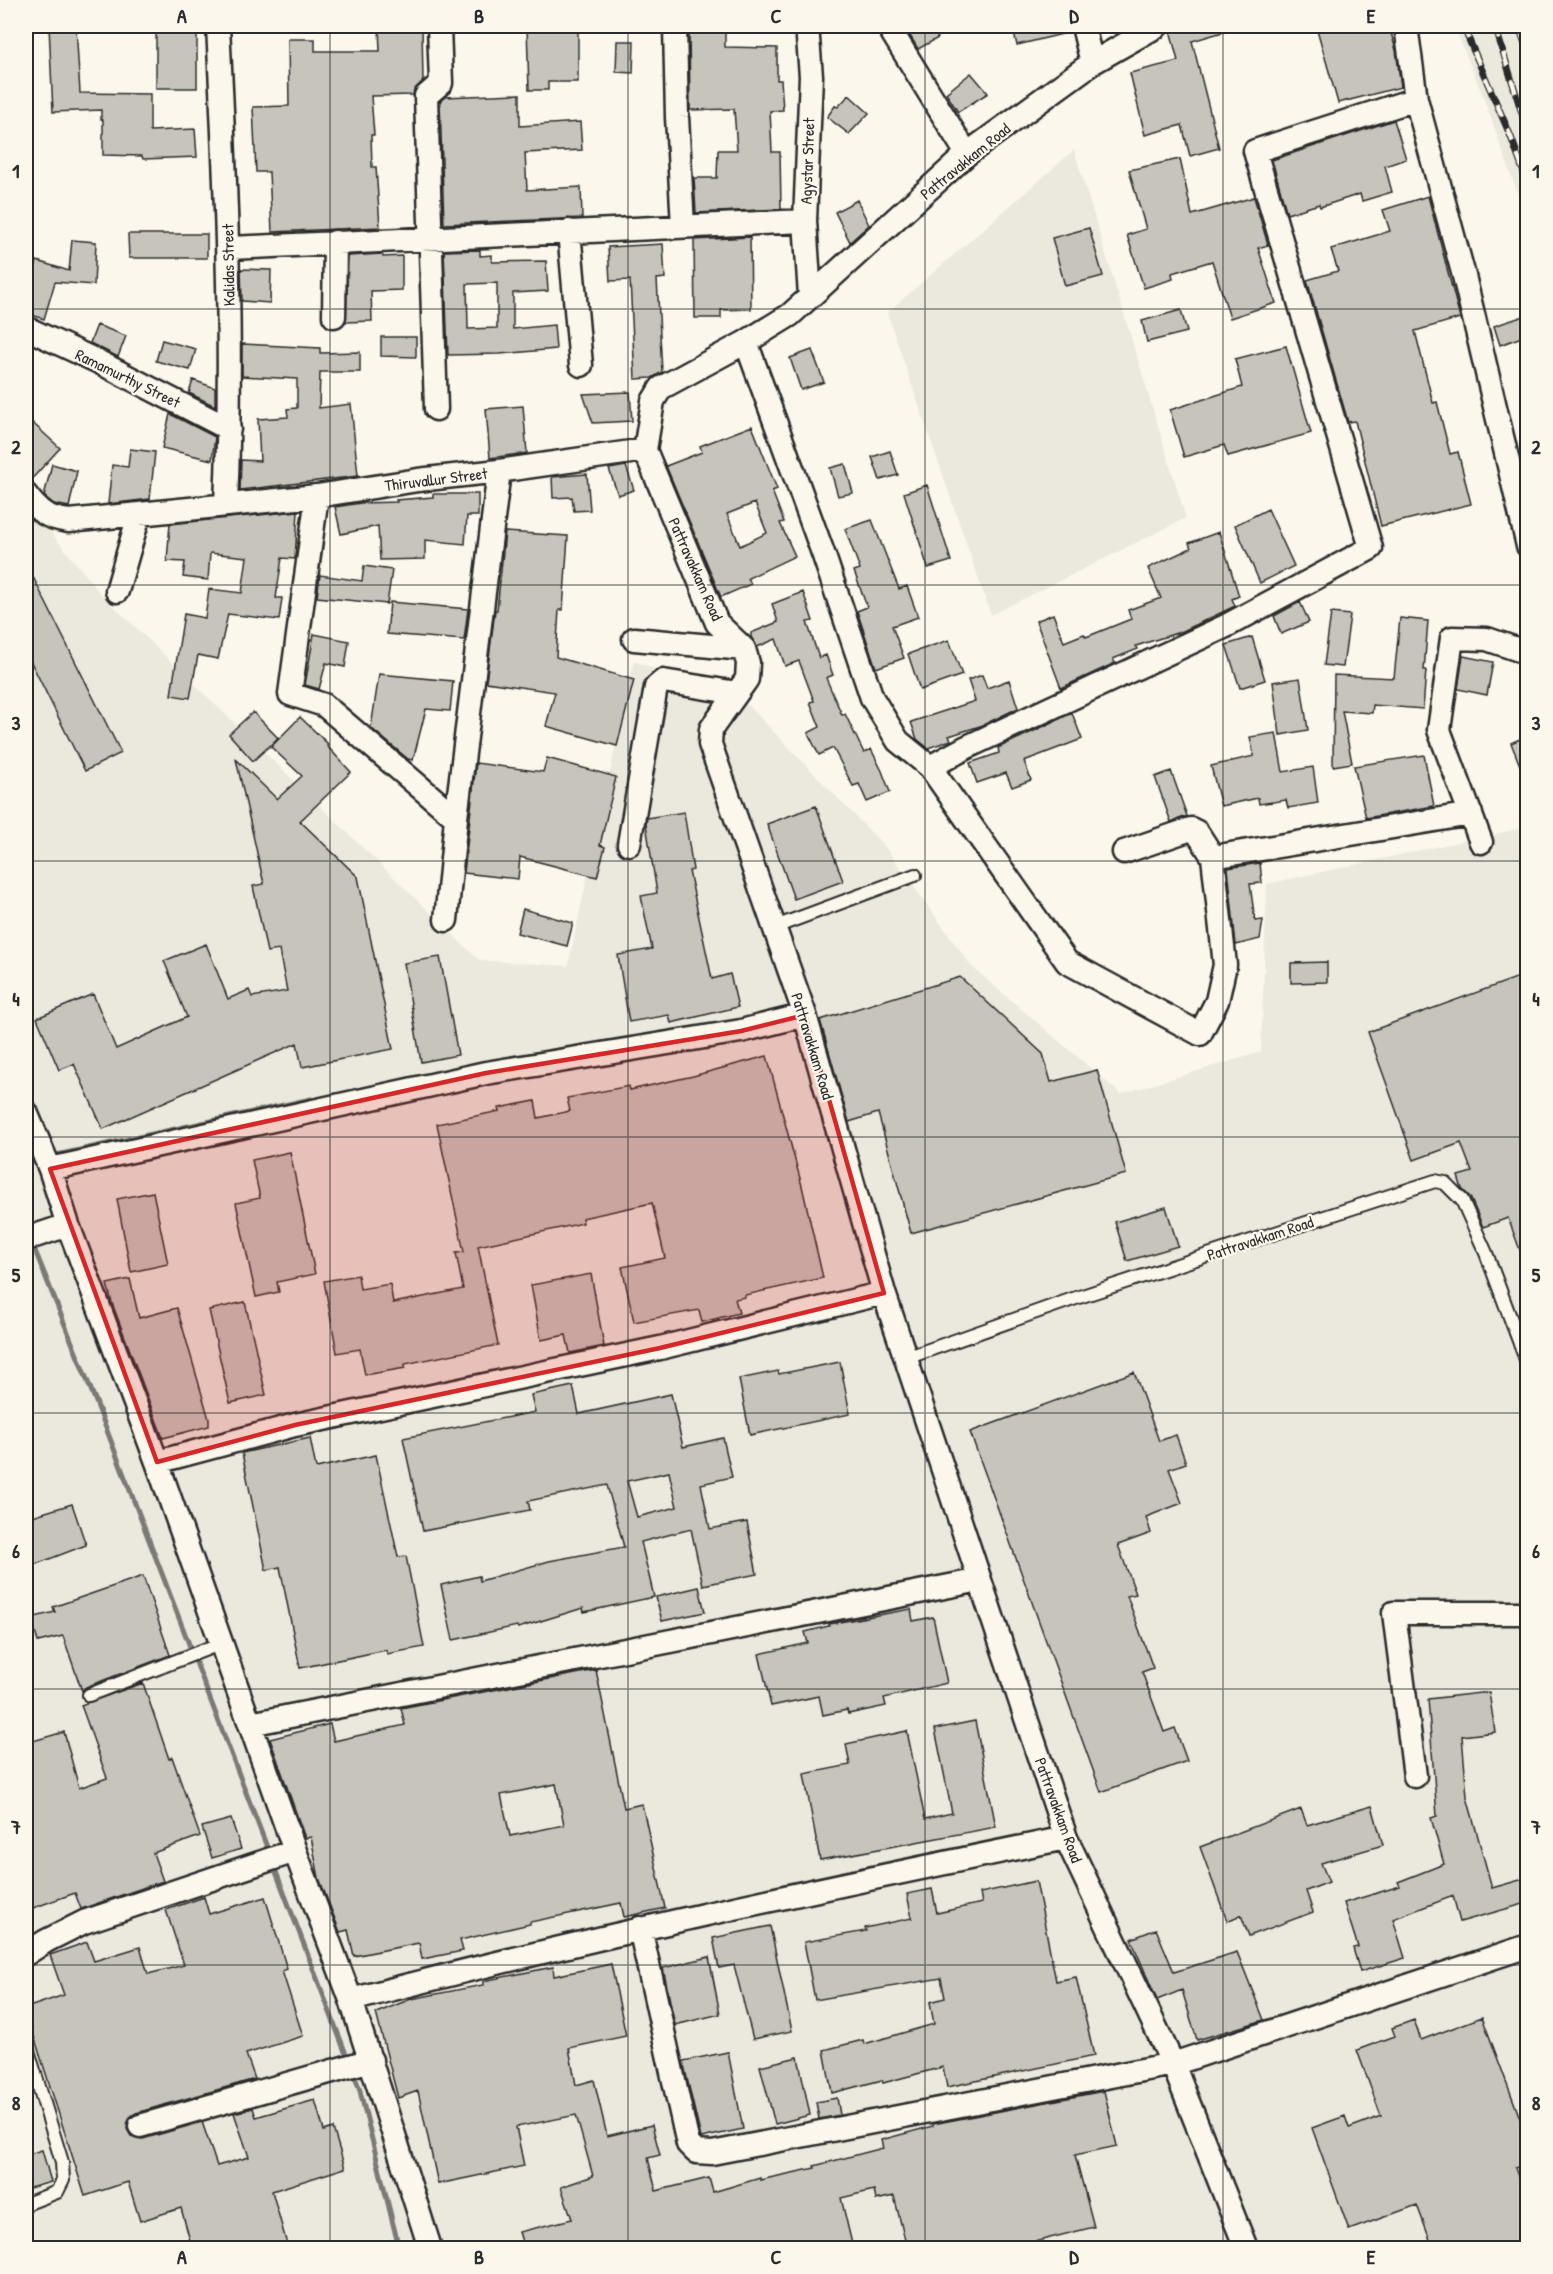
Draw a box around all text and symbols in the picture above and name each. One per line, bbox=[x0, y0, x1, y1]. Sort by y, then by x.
text: A bbox=[177, 2, 187, 29]
text: B bbox=[474, 2, 484, 29]
text: C bbox=[771, 2, 782, 29]
text: D bbox=[1069, 2, 1079, 29]
text: E bbox=[1367, 2, 1376, 29]
street label: Agystar Street bbox=[794, 117, 820, 205]
street label: Pattravakkam Road bbox=[915, 118, 1015, 204]
text: 1 bbox=[12, 157, 20, 184]
text: 1 bbox=[1532, 157, 1540, 184]
street label: Kalidas Street bbox=[216, 223, 240, 306]
street label: Ramamurthy Street bbox=[72, 343, 185, 413]
text: 2 bbox=[11, 433, 21, 460]
text: 2 bbox=[1531, 433, 1541, 460]
street label: Thiruvallur Street bbox=[383, 462, 489, 496]
street label: Pattravakkam Road bbox=[663, 514, 729, 624]
text: 3 bbox=[12, 709, 21, 736]
text: 3 bbox=[1532, 709, 1541, 736]
text: 4 bbox=[12, 985, 20, 1012]
text: 4 bbox=[1532, 985, 1540, 1012]
street label: Pattravakkam Road bbox=[786, 990, 840, 1102]
street label: Pattravakkam Road bbox=[1204, 1210, 1316, 1266]
text: 5 bbox=[12, 1261, 21, 1288]
text: 5 bbox=[1532, 1261, 1541, 1288]
text: 6 bbox=[12, 1537, 20, 1564]
text: 6 bbox=[1532, 1537, 1540, 1564]
street label: Pattravakkam Road bbox=[1030, 1754, 1088, 1866]
text: 7 bbox=[10, 1813, 21, 1840]
text: 7 bbox=[1530, 1813, 1541, 1840]
text: 8 bbox=[12, 2089, 21, 2116]
text: 8 bbox=[1532, 2089, 1541, 2116]
text: A bbox=[177, 2243, 187, 2270]
text: B bbox=[474, 2243, 484, 2270]
text: C bbox=[771, 2243, 782, 2270]
text: D bbox=[1069, 2243, 1079, 2270]
text: E bbox=[1367, 2243, 1376, 2270]

